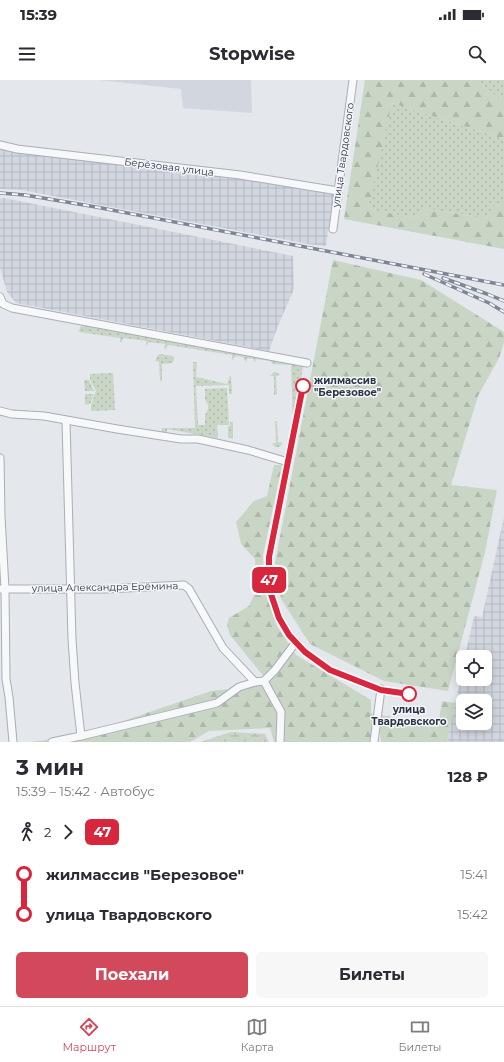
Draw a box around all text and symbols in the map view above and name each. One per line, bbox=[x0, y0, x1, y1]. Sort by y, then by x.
text: 15:39 bbox=[20, 5, 57, 24]
icon: menu bbox=[16, 43, 38, 65]
text: Stopwise bbox=[209, 43, 295, 65]
icon: search bbox=[466, 43, 488, 65]
street label: улица Твардовского bbox=[329, 102, 357, 209]
street label: Берёзовая улица bbox=[124, 155, 214, 179]
place label: жилмассив "Березовое" bbox=[314, 374, 381, 399]
marker: жилмассив "Березовое" bbox=[295, 378, 311, 394]
line badge: 47 bbox=[251, 567, 287, 593]
text: 47 bbox=[260, 571, 278, 589]
street label: улица Александра Ерёмина bbox=[31, 579, 178, 595]
map controls bbox=[456, 650, 492, 730]
button: locate bbox=[456, 650, 492, 686]
marker: улица Твардовского bbox=[401, 686, 417, 702]
button: layers bbox=[456, 694, 492, 730]
place label: улица Твардовского bbox=[371, 703, 447, 728]
text: 3 мин bbox=[16, 754, 84, 781]
text: 128 ₽ bbox=[447, 767, 488, 786]
text: 15:39 – 15:42 · Автобус bbox=[16, 783, 155, 799]
icon: walk bbox=[16, 821, 38, 843]
icon: forward bbox=[57, 821, 79, 843]
text: 47 bbox=[93, 823, 111, 841]
text: 2 bbox=[44, 824, 51, 840]
text: жилмассив "Березовое" bbox=[46, 865, 244, 884]
text: 15:41 bbox=[460, 866, 488, 882]
text: улица Твардовского bbox=[46, 905, 212, 924]
text: 15:42 bbox=[457, 906, 488, 922]
button: Поехали bbox=[16, 952, 248, 998]
button: Билеты bbox=[256, 952, 488, 998]
tab: Маршрут bbox=[62, 1016, 116, 1054]
tab: Карта bbox=[241, 1016, 274, 1054]
tab: Билеты bbox=[399, 1016, 442, 1054]

